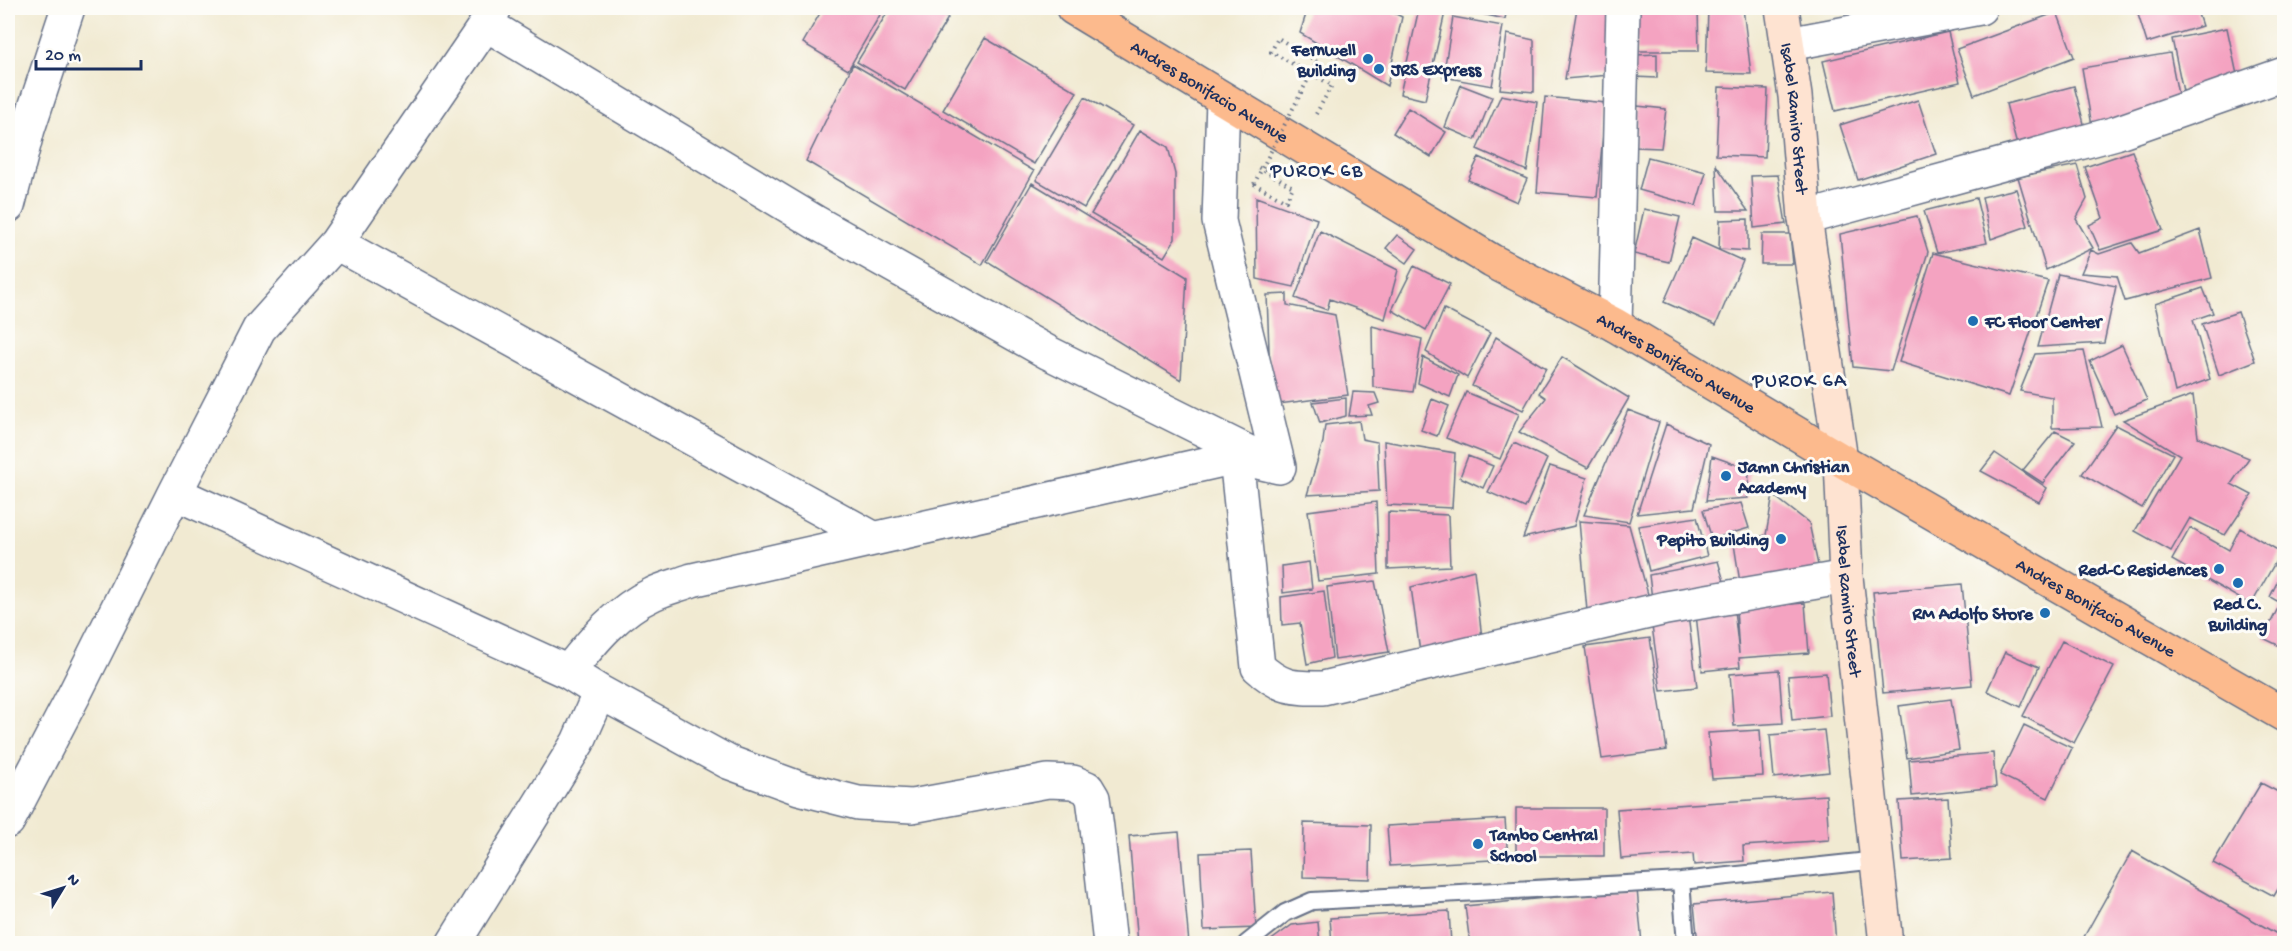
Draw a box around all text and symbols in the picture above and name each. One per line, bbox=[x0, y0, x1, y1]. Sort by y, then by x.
scale bar bbox=[36, 33, 141, 71]
street label: Andres Bonifacio Avenue bbox=[1126, 37, 1292, 149]
place label: Fernwell Building bbox=[1290, 41, 1356, 83]
street label: Isabel Ramiro Street bbox=[1774, 41, 1811, 197]
text: 20 m bbox=[45, 46, 81, 67]
marker: Fernwell Building bbox=[1361, 52, 1375, 66]
place label: JRS Express bbox=[1390, 61, 1482, 82]
marker: JRS Express bbox=[1372, 62, 1386, 76]
district label: PUROK 6B bbox=[1269, 161, 1364, 184]
street label: Andres Bonifacio Avenue bbox=[1593, 309, 1759, 420]
place label: FC Floor Center bbox=[1984, 313, 2104, 334]
marker: FC Floor Center bbox=[1966, 314, 1980, 328]
district label: PUROK 6A bbox=[1752, 371, 1847, 394]
place label: Jamn Christian Academy bbox=[1737, 458, 1850, 500]
marker: Jamn Christian Academy bbox=[1719, 469, 1733, 483]
street label: Isabel Ramiro Street bbox=[1831, 524, 1865, 679]
place label: Pepito Building bbox=[1656, 531, 1769, 552]
marker: Pepito Building bbox=[1774, 532, 1788, 546]
street label: Andres Bonifacio Avenue bbox=[2012, 555, 2179, 664]
place label: Red-C Residences bbox=[2077, 561, 2208, 582]
marker: Red-C Residences bbox=[2212, 562, 2226, 576]
marker: Red C. Building bbox=[2231, 576, 2245, 590]
place label: Red C. Building bbox=[2208, 595, 2267, 637]
place label: RM Adolfo Store bbox=[1912, 605, 2034, 626]
marker: RM Adolfo Store bbox=[2038, 606, 2052, 620]
place label: Tambo Central School bbox=[1488, 826, 1598, 868]
marker: Tambo Central School bbox=[1471, 837, 1485, 851]
north arrow bbox=[33, 858, 93, 918]
text: N bbox=[61, 871, 83, 891]

